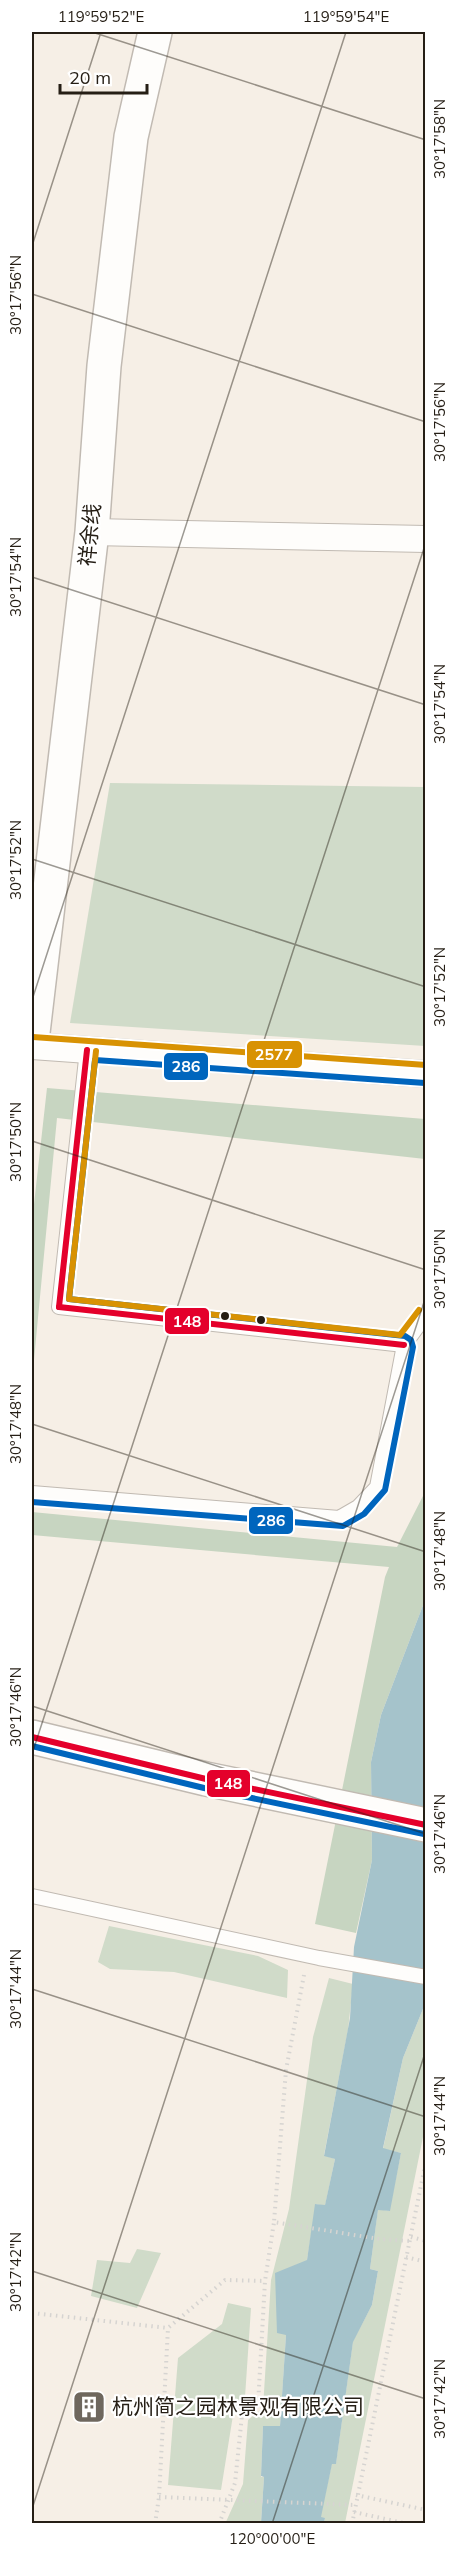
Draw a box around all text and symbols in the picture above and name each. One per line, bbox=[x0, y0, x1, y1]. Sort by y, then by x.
text: 119°59'52"E bbox=[58, 7, 144, 26]
text: 119°59'54"E bbox=[303, 7, 389, 26]
scale bar bbox=[60, 57, 147, 95]
text: 20 m bbox=[69, 66, 111, 89]
text: 30°17'58"N bbox=[430, 99, 449, 179]
text: 30°17'56"N bbox=[6, 255, 25, 335]
text: 30°17'56"N bbox=[430, 382, 449, 462]
street label: 祥余线 bbox=[73, 502, 105, 568]
text: 30°17'54"N bbox=[6, 537, 25, 617]
text: 30°17'54"N bbox=[430, 664, 449, 744]
text: 30°17'52"N bbox=[6, 820, 25, 900]
text: 30°17'52"N bbox=[430, 947, 449, 1027]
line badge: 2577 bbox=[246, 1040, 303, 1069]
text: 2577 bbox=[255, 1044, 293, 1064]
line badge: 286 bbox=[163, 1052, 209, 1081]
text: 286 bbox=[172, 1056, 201, 1076]
text: 30°17'50"N bbox=[6, 1102, 25, 1182]
text: 30°17'50"N bbox=[430, 1229, 449, 1309]
line badge: 148 bbox=[164, 1307, 210, 1335]
unlabelled marker bbox=[219, 1310, 231, 1322]
text: 148 bbox=[173, 1311, 202, 1331]
unlabelled marker bbox=[255, 1314, 267, 1326]
text: 30°17'48"N bbox=[6, 1384, 25, 1464]
line badge: 286 bbox=[248, 1506, 294, 1535]
text: 286 bbox=[257, 1510, 286, 1530]
text: 30°17'48"N bbox=[430, 1511, 449, 1591]
text: 30°17'46"N bbox=[6, 1667, 25, 1747]
line badge: 148 bbox=[206, 1769, 251, 1798]
text: 148 bbox=[214, 1773, 243, 1793]
text: 30°17'46"N bbox=[430, 1794, 449, 1874]
text: 30°17'44"N bbox=[6, 1949, 25, 2029]
text: 30°17'44"N bbox=[430, 2076, 449, 2156]
text: 30°17'42"N bbox=[6, 2232, 25, 2312]
text: 30°17'42"N bbox=[430, 2359, 449, 2439]
building icon: 杭州简之园林景观有限公司 bbox=[71, 2389, 107, 2425]
place label: 杭州简之园林景观有限公司 bbox=[112, 2393, 364, 2419]
text: 120°00'00"E bbox=[229, 2529, 315, 2548]

